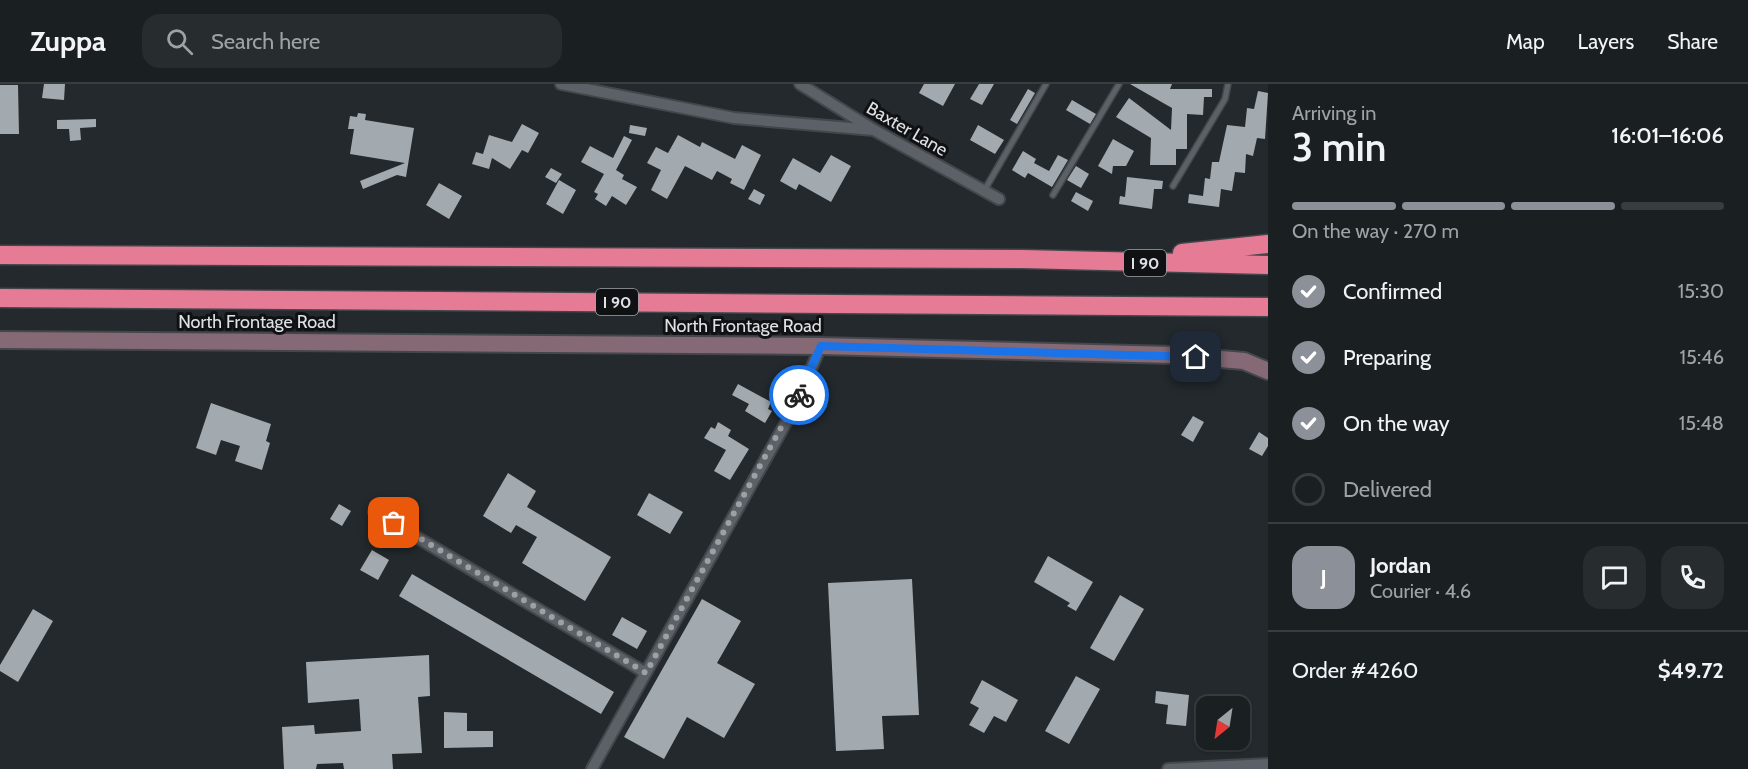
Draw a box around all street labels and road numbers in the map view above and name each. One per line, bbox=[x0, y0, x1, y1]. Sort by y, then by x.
street label: Baxter Lane bbox=[863, 97, 951, 161]
road number: I 90 bbox=[1124, 250, 1166, 276]
road number: I 90 bbox=[596, 289, 638, 315]
street label: North Frontage Road bbox=[178, 311, 336, 333]
street label: North Frontage Road bbox=[664, 315, 822, 337]

